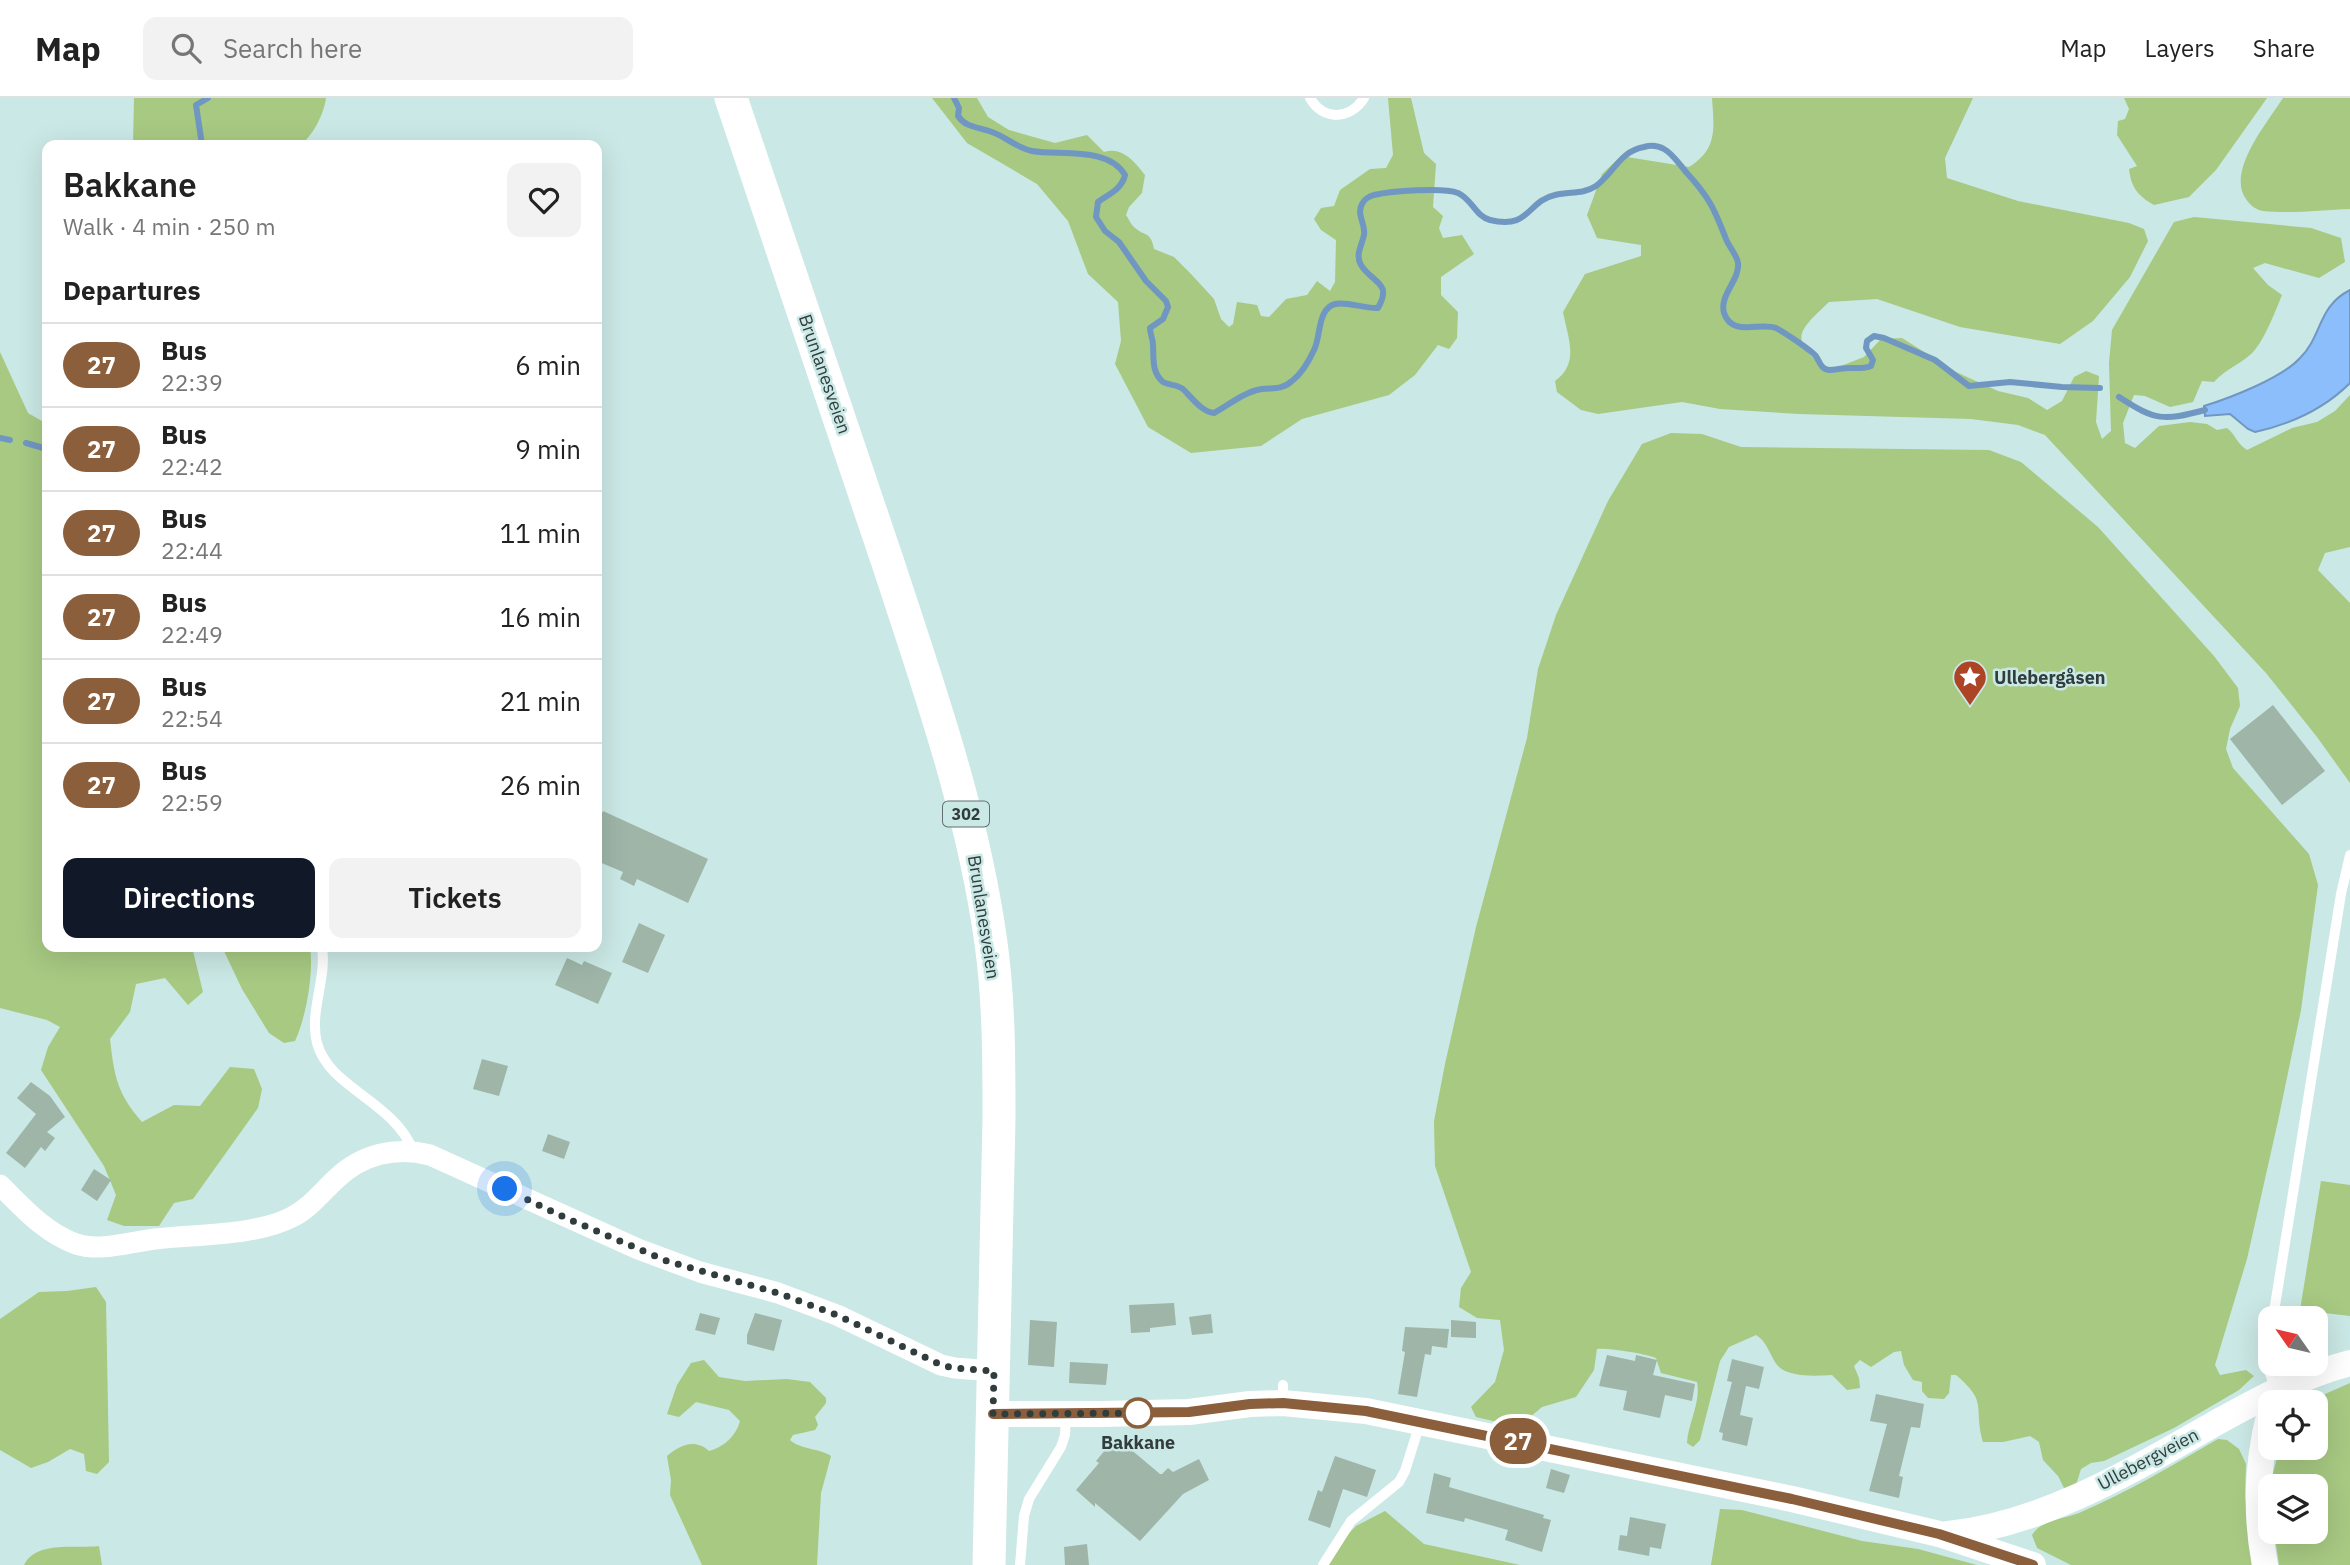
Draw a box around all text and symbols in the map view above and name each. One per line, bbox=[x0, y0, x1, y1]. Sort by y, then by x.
search box bbox=[143, 17, 633, 80]
text: Map bbox=[35, 27, 101, 70]
icon: search bbox=[167, 29, 205, 67]
text: Search here bbox=[223, 31, 362, 65]
text: Map bbox=[2060, 32, 2107, 64]
text: Layers bbox=[2145, 32, 2215, 64]
text: Share bbox=[2253, 32, 2315, 64]
text: Bakkane bbox=[63, 163, 197, 206]
button: heart bbox=[507, 163, 581, 237]
text: Walk · 4 min · 250 m bbox=[63, 211, 276, 241]
text: Departures bbox=[63, 273, 201, 307]
street label: Brunlanesveien bbox=[794, 311, 856, 437]
text: Bus bbox=[161, 333, 207, 367]
text: 6 min bbox=[515, 348, 581, 382]
text: 27 bbox=[87, 349, 116, 381]
text: 22:39 bbox=[161, 367, 223, 397]
text: Bus bbox=[161, 417, 207, 451]
text: 9 min bbox=[515, 432, 581, 466]
text: 27 bbox=[87, 433, 116, 465]
text: 22:42 bbox=[161, 451, 223, 481]
text: Bus bbox=[161, 501, 207, 535]
text: 11 min bbox=[500, 516, 581, 550]
text: 27 bbox=[87, 517, 116, 549]
text: 22:44 bbox=[161, 535, 223, 565]
text: Bus bbox=[161, 585, 207, 619]
text: 16 min bbox=[500, 600, 581, 634]
text: 27 bbox=[87, 601, 116, 633]
text: 22:49 bbox=[161, 619, 223, 649]
place icon: Ullebergåsen bbox=[1951, 658, 1989, 707]
place label: Ullebergåsen bbox=[1994, 666, 2106, 689]
text: Bus bbox=[161, 669, 207, 703]
text: 21 min bbox=[500, 684, 581, 718]
text: 27 bbox=[87, 685, 116, 717]
text: 22:54 bbox=[161, 703, 223, 733]
text: Bus bbox=[161, 753, 207, 787]
text: 26 min bbox=[500, 768, 581, 802]
text: 27 bbox=[87, 769, 116, 801]
text: 22:59 bbox=[161, 787, 223, 817]
road number: 302 bbox=[943, 802, 989, 827]
street label: Brunlanesveien bbox=[963, 853, 1005, 981]
button: Directions bbox=[63, 858, 315, 938]
button: Tickets bbox=[329, 858, 581, 938]
your location bbox=[487, 1171, 522, 1206]
north arrow bbox=[2258, 1306, 2328, 1376]
map controls bbox=[2258, 1306, 2328, 1544]
button: locate bbox=[2258, 1390, 2328, 1460]
marker: Bakkane bbox=[1123, 1398, 1153, 1428]
line badge: 27 bbox=[1486, 1418, 1550, 1464]
street label: Ullebergveien bbox=[2094, 1423, 2202, 1495]
text: 27 bbox=[1504, 1425, 1532, 1457]
place label: Bakkane bbox=[1101, 1431, 1175, 1454]
button: layers bbox=[2258, 1474, 2328, 1544]

